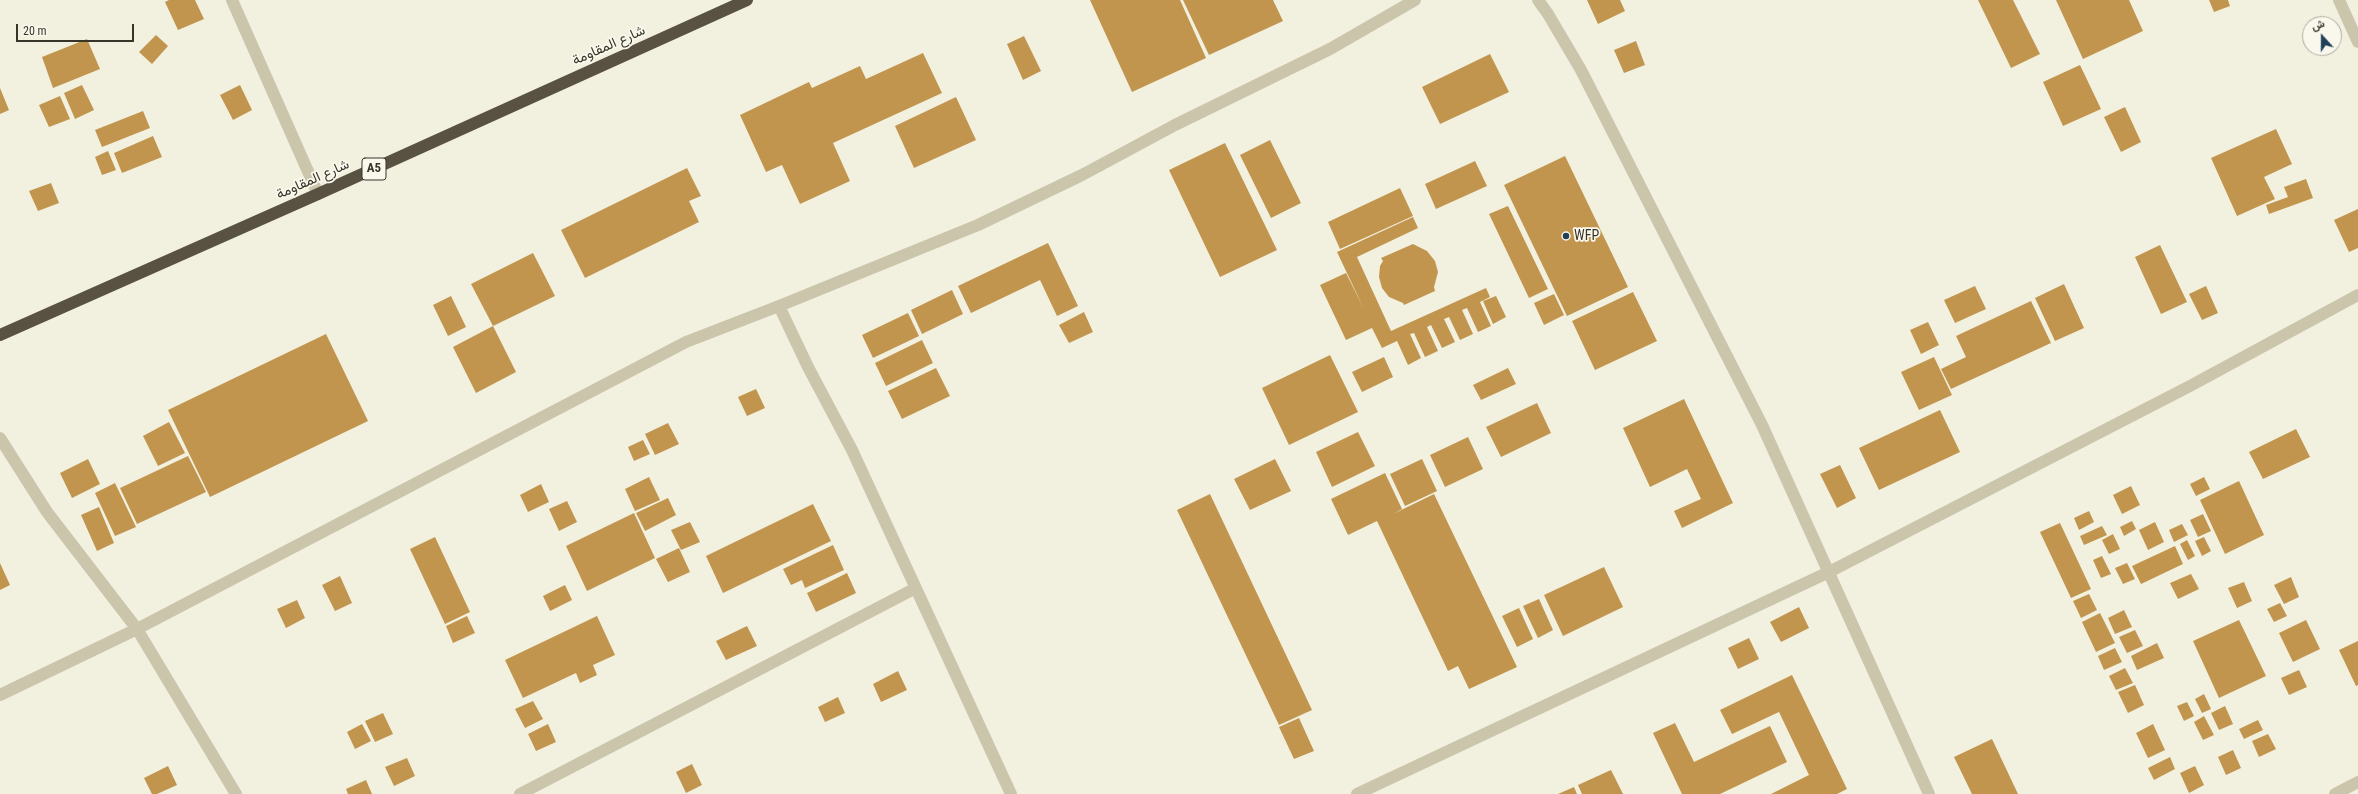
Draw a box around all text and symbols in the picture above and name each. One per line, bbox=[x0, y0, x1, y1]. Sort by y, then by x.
scale bar bbox=[18, 16, 136, 42]
north arrow bbox=[2302, 16, 2342, 56]
text: ش bbox=[2309, 17, 2326, 34]
street label: شارع المقاومة bbox=[570, 22, 648, 70]
text: 20 m bbox=[23, 24, 47, 38]
street label: شارع المقاومة bbox=[274, 156, 352, 204]
road number: A5 bbox=[362, 158, 386, 180]
place label: WFP bbox=[1574, 228, 1599, 244]
marker: WFP bbox=[1561, 231, 1571, 241]

